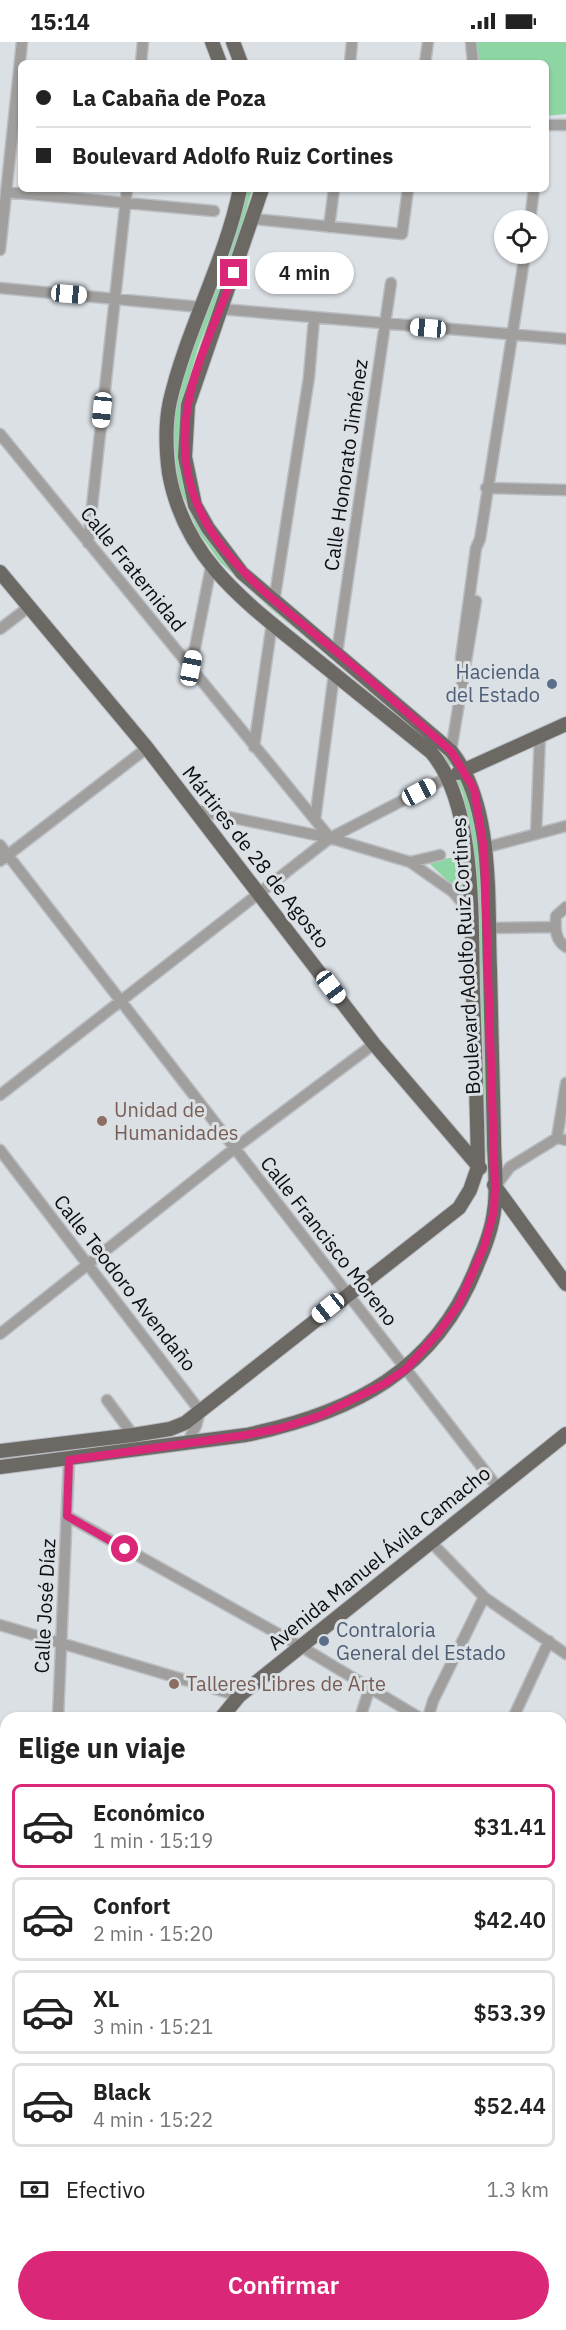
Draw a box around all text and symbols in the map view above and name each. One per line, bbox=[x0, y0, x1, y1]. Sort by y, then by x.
text: 15:14 bbox=[30, 7, 90, 36]
text: La Cabaña de Poza bbox=[72, 83, 266, 112]
text: Boulevard Adolfo Ruiz Cortines bbox=[72, 141, 393, 170]
map controls bbox=[494, 210, 548, 264]
button: locate bbox=[494, 210, 548, 264]
callout: 4 min bbox=[255, 252, 354, 294]
route end bbox=[220, 259, 247, 286]
text: 4 min bbox=[279, 259, 330, 286]
car bbox=[50, 283, 88, 305]
car bbox=[409, 317, 447, 339]
street label: Calle Honorato Jiménez bbox=[317, 357, 374, 572]
car bbox=[91, 391, 113, 429]
street label: Calle Fraternidad bbox=[74, 500, 192, 637]
car bbox=[179, 649, 203, 687]
place label: Hacienda del Estado bbox=[446, 658, 540, 708]
marker: Hacienda del Estado bbox=[545, 677, 559, 691]
street label: Mártires de 28 de Agosto bbox=[177, 760, 336, 953]
car bbox=[399, 776, 439, 808]
street label: Boulevard Adolfo Ruiz Cortines bbox=[445, 817, 486, 1095]
car bbox=[313, 967, 349, 1007]
place label: Unidad de Humanidades bbox=[114, 1096, 239, 1146]
marker: Unidad de Humanidades bbox=[95, 1114, 109, 1128]
street label: Calle Francisco Moreno bbox=[255, 1150, 404, 1331]
street label: Calle Teodoro Avendaño bbox=[48, 1189, 203, 1377]
car bbox=[308, 1290, 348, 1326]
street label: Avenida Manuel Ávila Camacho bbox=[262, 1459, 496, 1656]
route start bbox=[111, 1535, 138, 1562]
street label: Calle José Díaz bbox=[27, 1538, 62, 1674]
place label: Contraloria General del Estado bbox=[336, 1616, 506, 1666]
marker: Contraloria General del Estado bbox=[317, 1634, 331, 1648]
place label: Talleres Libres de Arte bbox=[186, 1670, 386, 1697]
marker: Talleres Libres de Arte bbox=[167, 1677, 181, 1691]
text: Elige un viaje bbox=[18, 1730, 186, 1765]
text: Económico bbox=[93, 1798, 205, 1827]
icon: car bbox=[21, 1799, 75, 1853]
text: $31.41 bbox=[473, 1812, 546, 1841]
text: 1 min · 15:19 bbox=[93, 1827, 213, 1854]
text: Confort bbox=[93, 1891, 171, 1920]
icon: car bbox=[21, 1892, 75, 1946]
text: $42.40 bbox=[473, 1905, 546, 1934]
text: 2 min · 15:20 bbox=[93, 1920, 213, 1947]
text: XL bbox=[93, 1984, 119, 2013]
icon: car bbox=[21, 1985, 75, 2039]
text: $53.39 bbox=[473, 1998, 546, 2027]
text: 3 min · 15:21 bbox=[93, 2013, 213, 2040]
text: Black bbox=[93, 2077, 151, 2106]
icon: car bbox=[21, 2078, 75, 2132]
text: $52.44 bbox=[473, 2091, 546, 2120]
text: 4 min · 15:22 bbox=[93, 2106, 213, 2133]
icon: cash bbox=[18, 2173, 51, 2206]
text: Efectivo bbox=[66, 2175, 145, 2204]
text: 1.3 km bbox=[487, 2176, 549, 2203]
button: Confirmar bbox=[18, 2251, 549, 2320]

